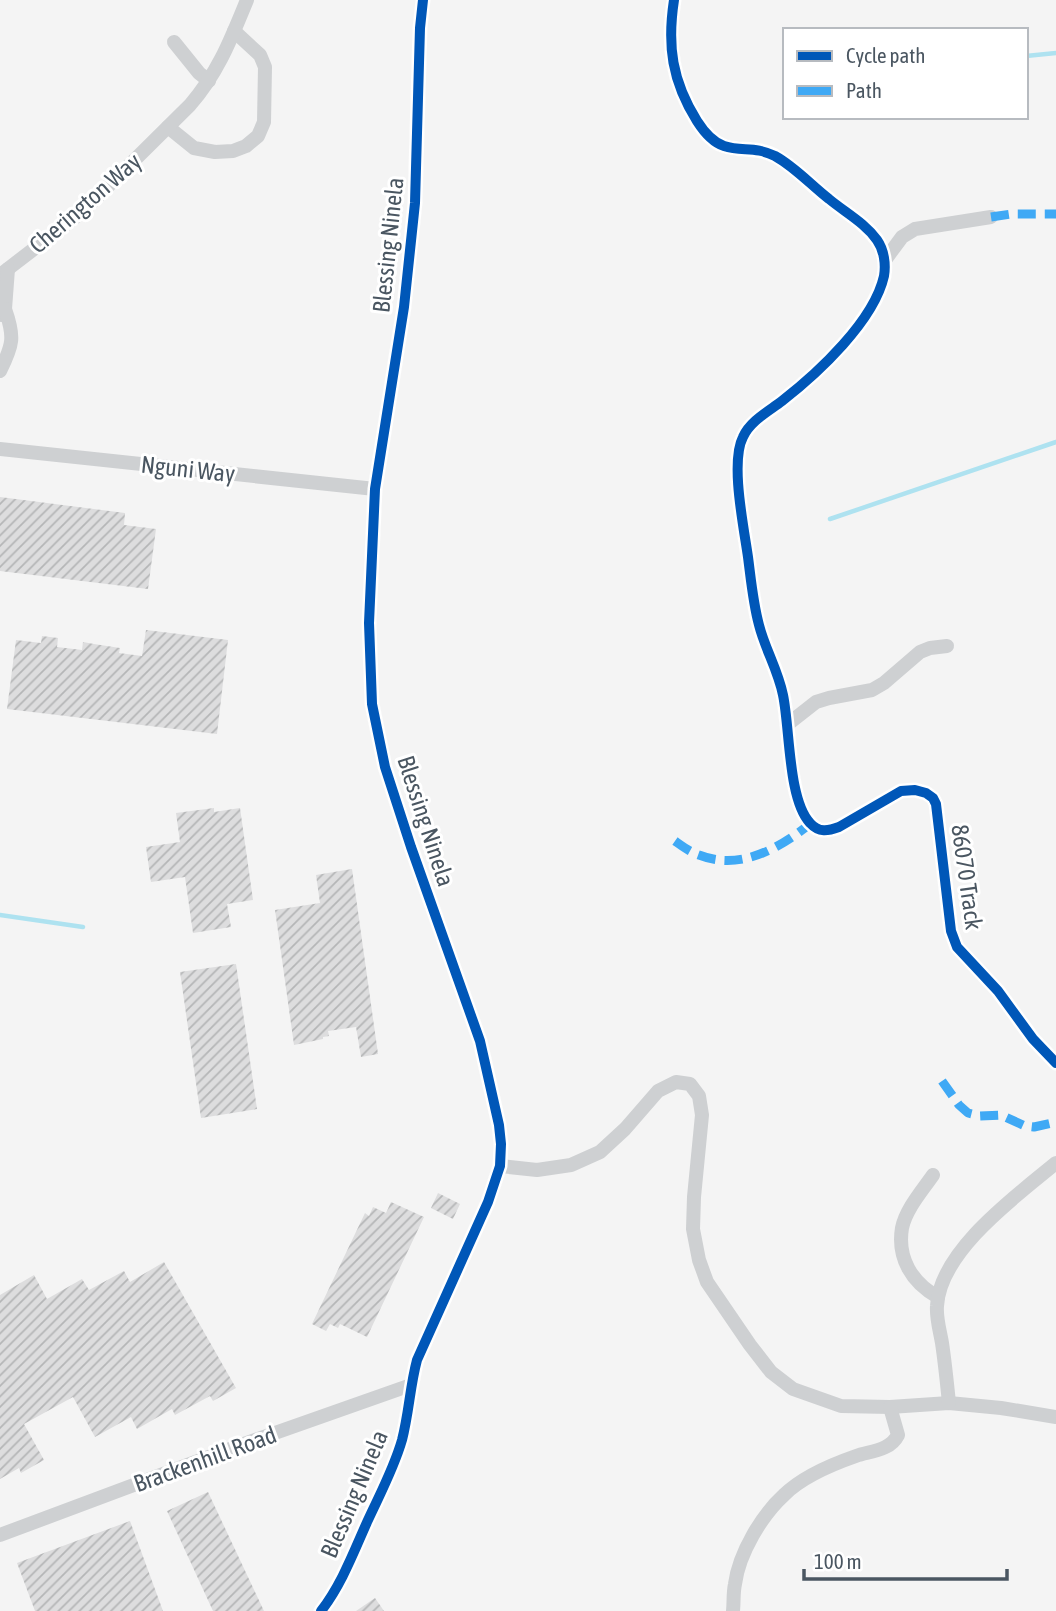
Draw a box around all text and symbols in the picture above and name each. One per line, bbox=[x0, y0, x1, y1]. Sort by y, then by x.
legend bbox=[783, 28, 1028, 119]
text: Cycle path bbox=[846, 43, 925, 67]
text: Path bbox=[846, 78, 882, 102]
street label: Cherington Way bbox=[24, 147, 146, 259]
street label: Blessing Ninela bbox=[367, 176, 409, 314]
street label: Nguni Way bbox=[140, 451, 236, 487]
street label: Blessing Ninela bbox=[392, 752, 460, 890]
street label: 86070 Track bbox=[946, 823, 988, 932]
street label: Brackenhill Road bbox=[130, 1421, 280, 1497]
street label: Blessing Ninela bbox=[315, 1426, 393, 1562]
scale bar bbox=[804, 1538, 1007, 1582]
text: 100 m bbox=[814, 1549, 862, 1573]

